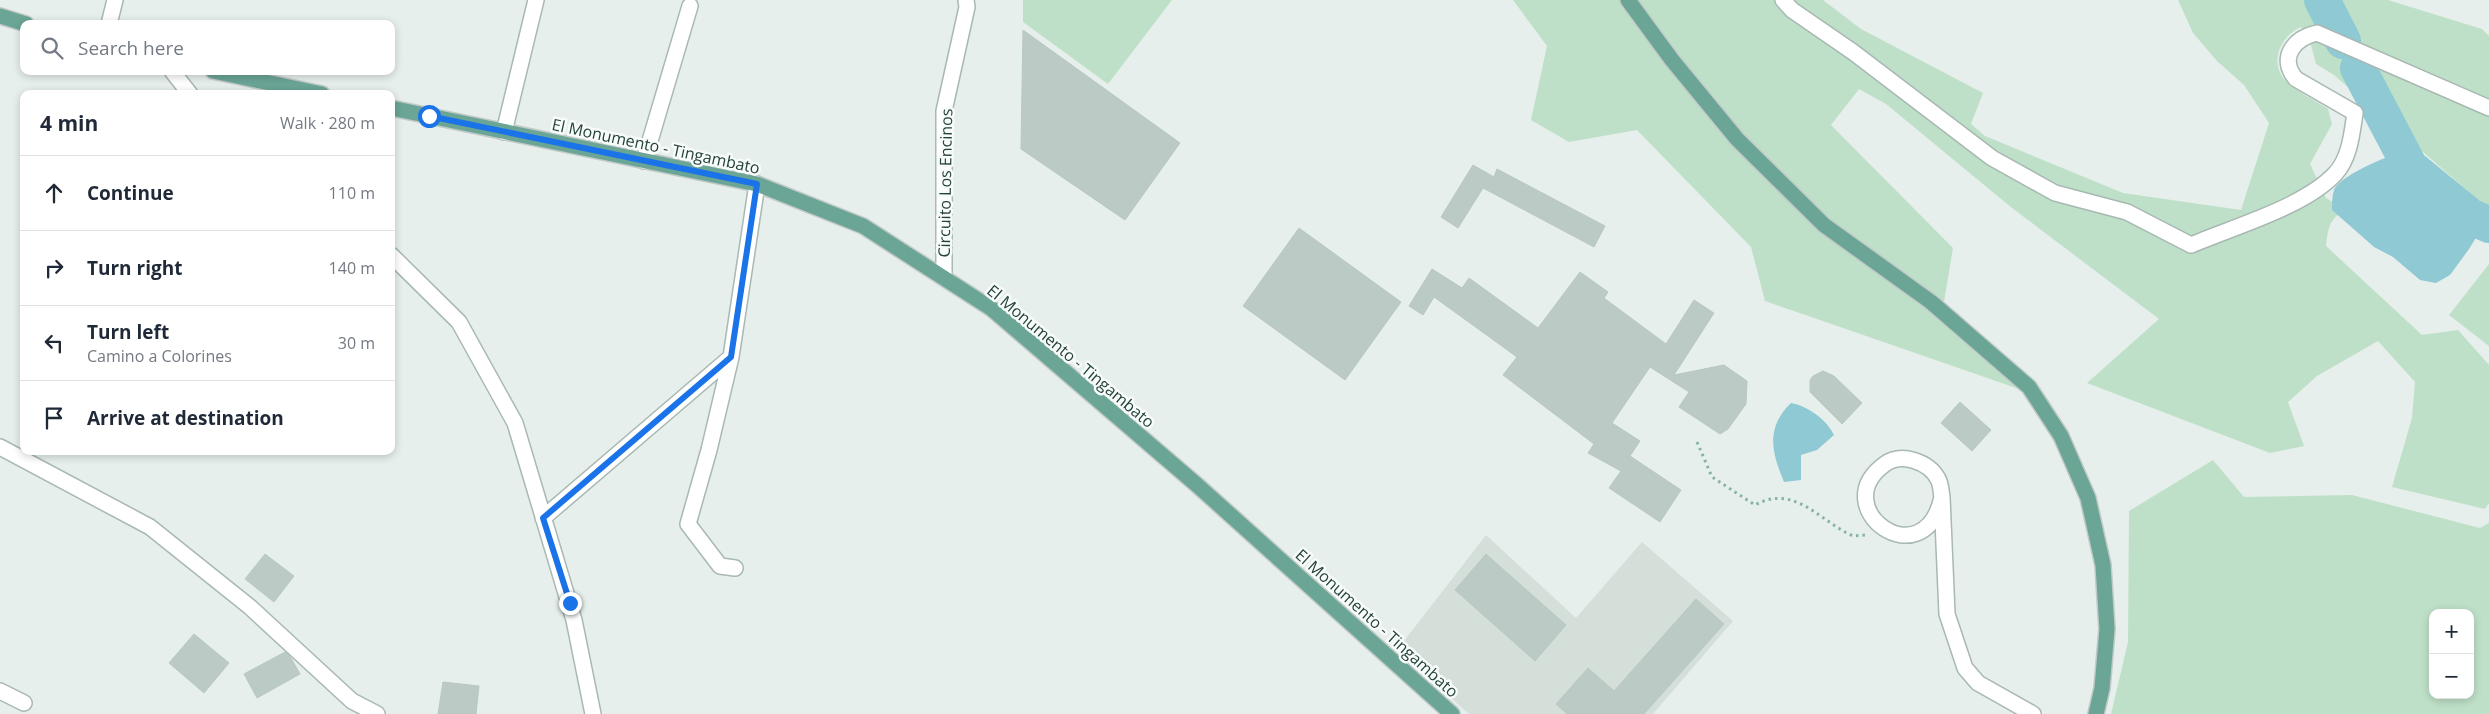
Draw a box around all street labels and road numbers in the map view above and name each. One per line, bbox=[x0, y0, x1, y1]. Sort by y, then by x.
street label: Circuito Los Encinos bbox=[933, 108, 957, 258]
street label: El Monumento - Tingambato bbox=[550, 113, 762, 179]
street label: El Monumento - Tingambato bbox=[983, 279, 1159, 433]
street label: El Monumento - Tingambato bbox=[1291, 544, 1463, 702]

